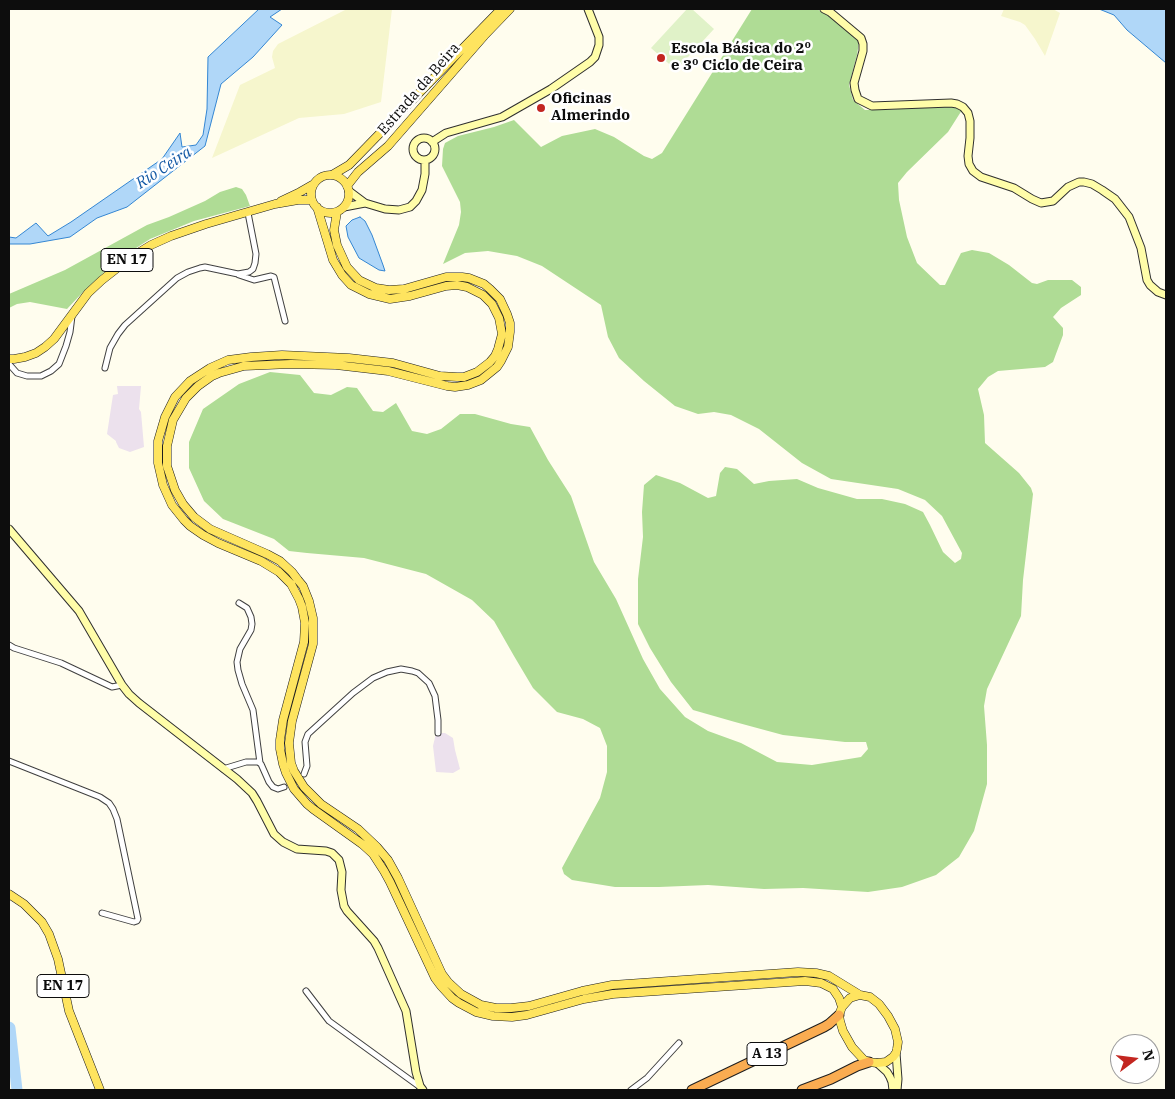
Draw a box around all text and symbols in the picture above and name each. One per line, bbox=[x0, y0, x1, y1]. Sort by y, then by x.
street label: Estrada da Beira bbox=[374, 39, 464, 139]
place label: Escola Básica do 2º e 3º Ciclo de Ceira bbox=[671, 40, 811, 75]
marker: Escola Básica do 2º e 3º Ciclo de Ceira bbox=[655, 52, 667, 64]
place label: Oficinas Almerindo bbox=[551, 90, 630, 125]
marker: Oficinas Almerindo bbox=[535, 102, 547, 114]
water label: Rio Ceira bbox=[132, 143, 196, 193]
road number: EN 17 bbox=[101, 248, 153, 272]
road number: EN 17 bbox=[37, 974, 89, 998]
north arrow bbox=[1110, 1034, 1160, 1084]
road number: A 13 bbox=[747, 1042, 787, 1066]
text: N bbox=[1138, 1048, 1159, 1063]

